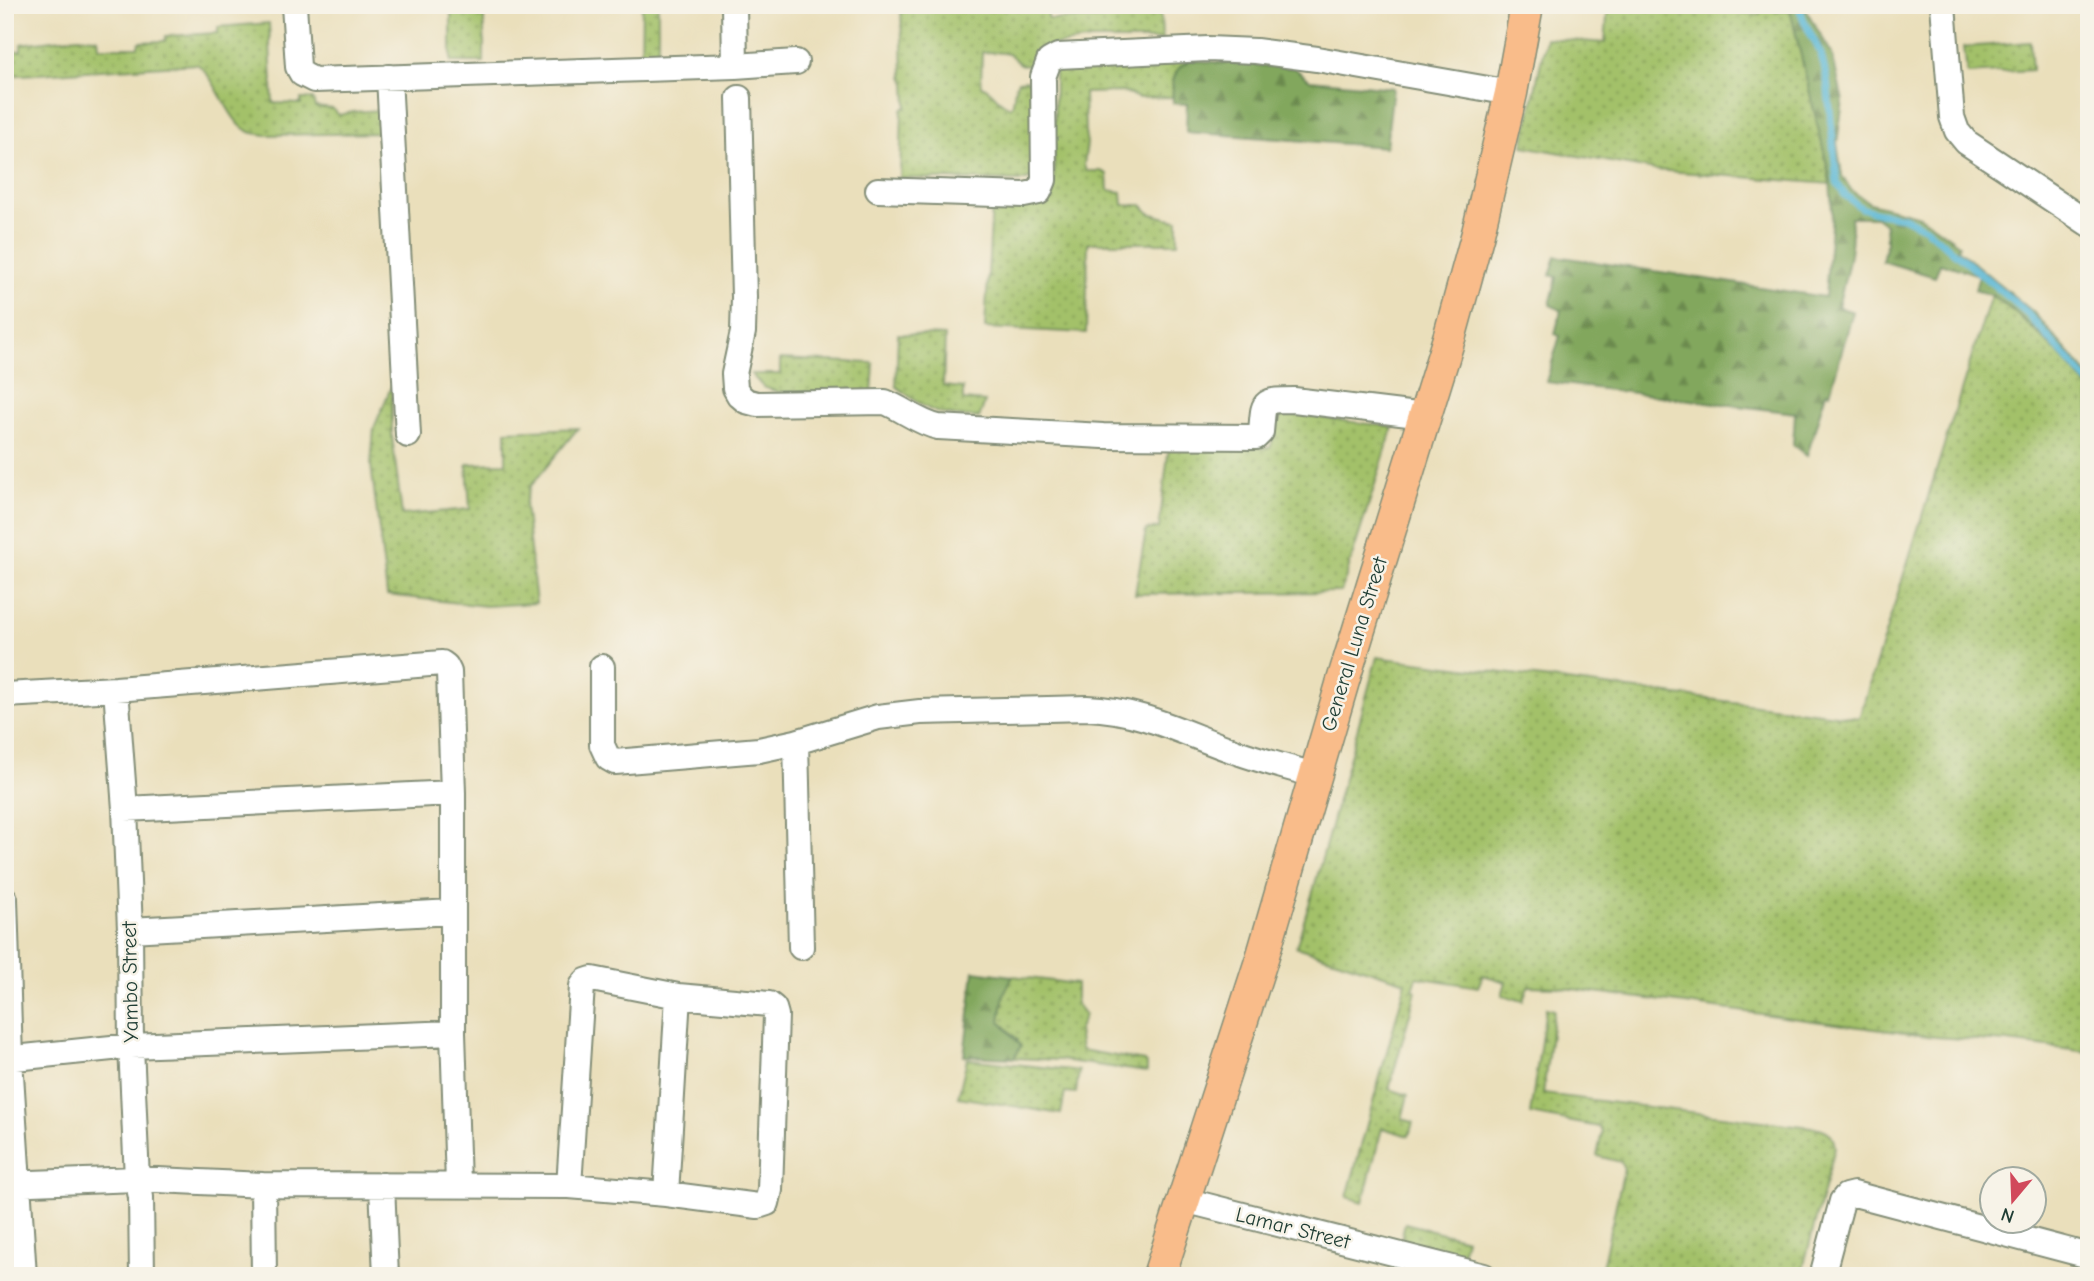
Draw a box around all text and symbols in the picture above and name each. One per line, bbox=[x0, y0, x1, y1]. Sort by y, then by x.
street label: General Luna Street bbox=[1316, 553, 1392, 734]
street label: Yambo Street bbox=[117, 920, 143, 1043]
north arrow bbox=[1979, 1166, 2048, 1236]
street label: Lamar Street bbox=[1233, 1202, 1354, 1254]
text: N bbox=[1998, 1203, 2017, 1228]

